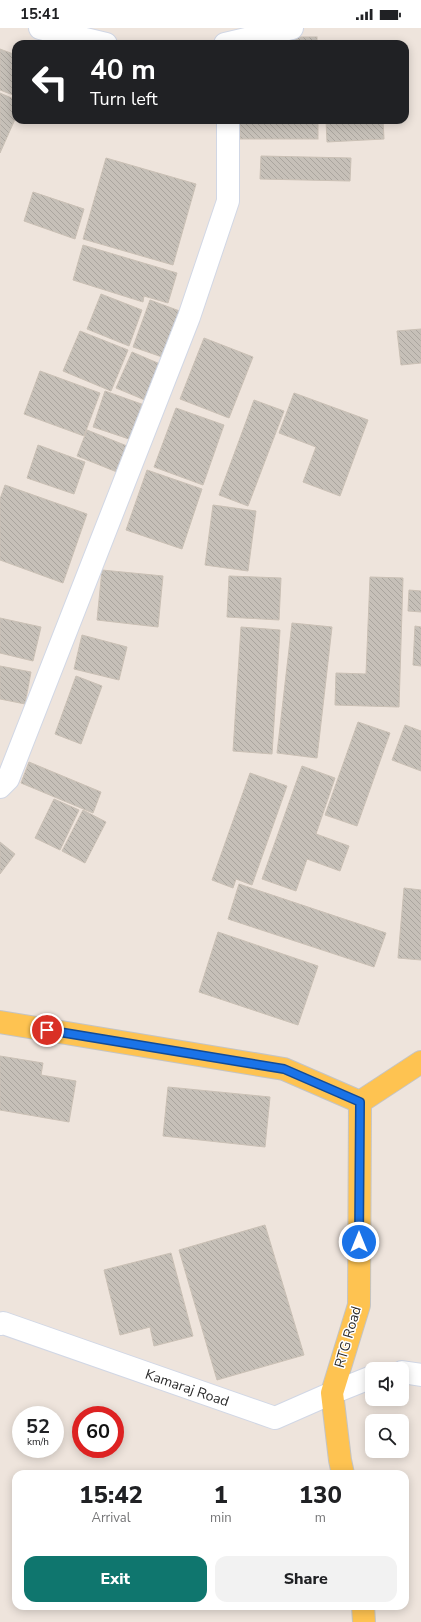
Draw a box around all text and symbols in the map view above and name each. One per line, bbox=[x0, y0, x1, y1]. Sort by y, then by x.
text: 15:41 bbox=[20, 4, 60, 24]
text: 40 m bbox=[90, 51, 156, 89]
icon: left bbox=[24, 56, 76, 108]
text: Turn left bbox=[90, 87, 158, 111]
pin bbox=[30, 1013, 64, 1047]
icon: arrive bbox=[36, 1019, 58, 1041]
position arrow bbox=[338, 1221, 380, 1263]
street label: RTG Road bbox=[330, 1304, 366, 1370]
map controls bbox=[365, 1362, 409, 1458]
button: sound bbox=[365, 1362, 409, 1406]
street label: Kamaraj Road bbox=[143, 1365, 231, 1411]
speed limit sign: 60 bbox=[72, 1406, 124, 1458]
text: 52 bbox=[26, 1413, 50, 1440]
button: search bbox=[365, 1414, 409, 1458]
text: km/h bbox=[27, 1435, 49, 1449]
text: 15:42 bbox=[79, 1479, 143, 1511]
text: 1 bbox=[214, 1479, 228, 1511]
text: 130 bbox=[299, 1479, 342, 1511]
text: Arrival bbox=[91, 1509, 131, 1527]
text: min bbox=[210, 1509, 232, 1527]
text: m bbox=[315, 1509, 326, 1527]
button: Exit bbox=[24, 1556, 207, 1602]
button: Share bbox=[215, 1556, 397, 1602]

